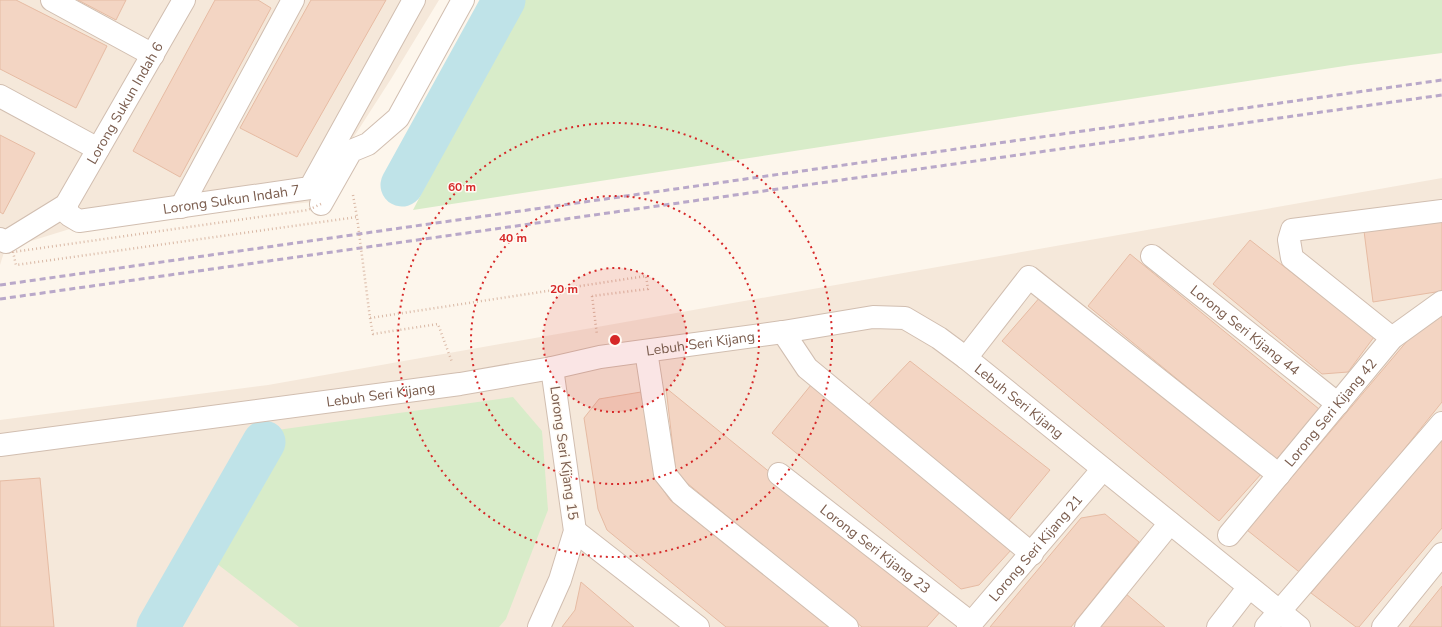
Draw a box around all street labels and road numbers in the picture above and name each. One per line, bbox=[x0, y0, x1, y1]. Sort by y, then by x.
street label: Lorong Sukun Indah 6 bbox=[82, 38, 167, 167]
street label: Lorong Sukun Indah 7 bbox=[162, 180, 301, 218]
street label: Lorong Seri Kijang 44 bbox=[1186, 281, 1304, 380]
street label: Lebuh Seri Kijang bbox=[645, 326, 756, 360]
street label: Lorong Seri Kijang 42 bbox=[1280, 354, 1381, 471]
street label: Lebuh Seri Kijang bbox=[971, 359, 1068, 443]
street label: Lebuh Seri Kijang bbox=[325, 378, 436, 411]
street label: Lorong Seri Kijang 15 bbox=[545, 385, 583, 521]
street label: Lorong Seri Kijang 21 bbox=[984, 490, 1087, 605]
street label: Lorong Seri Kijang 23 bbox=[816, 500, 935, 598]

